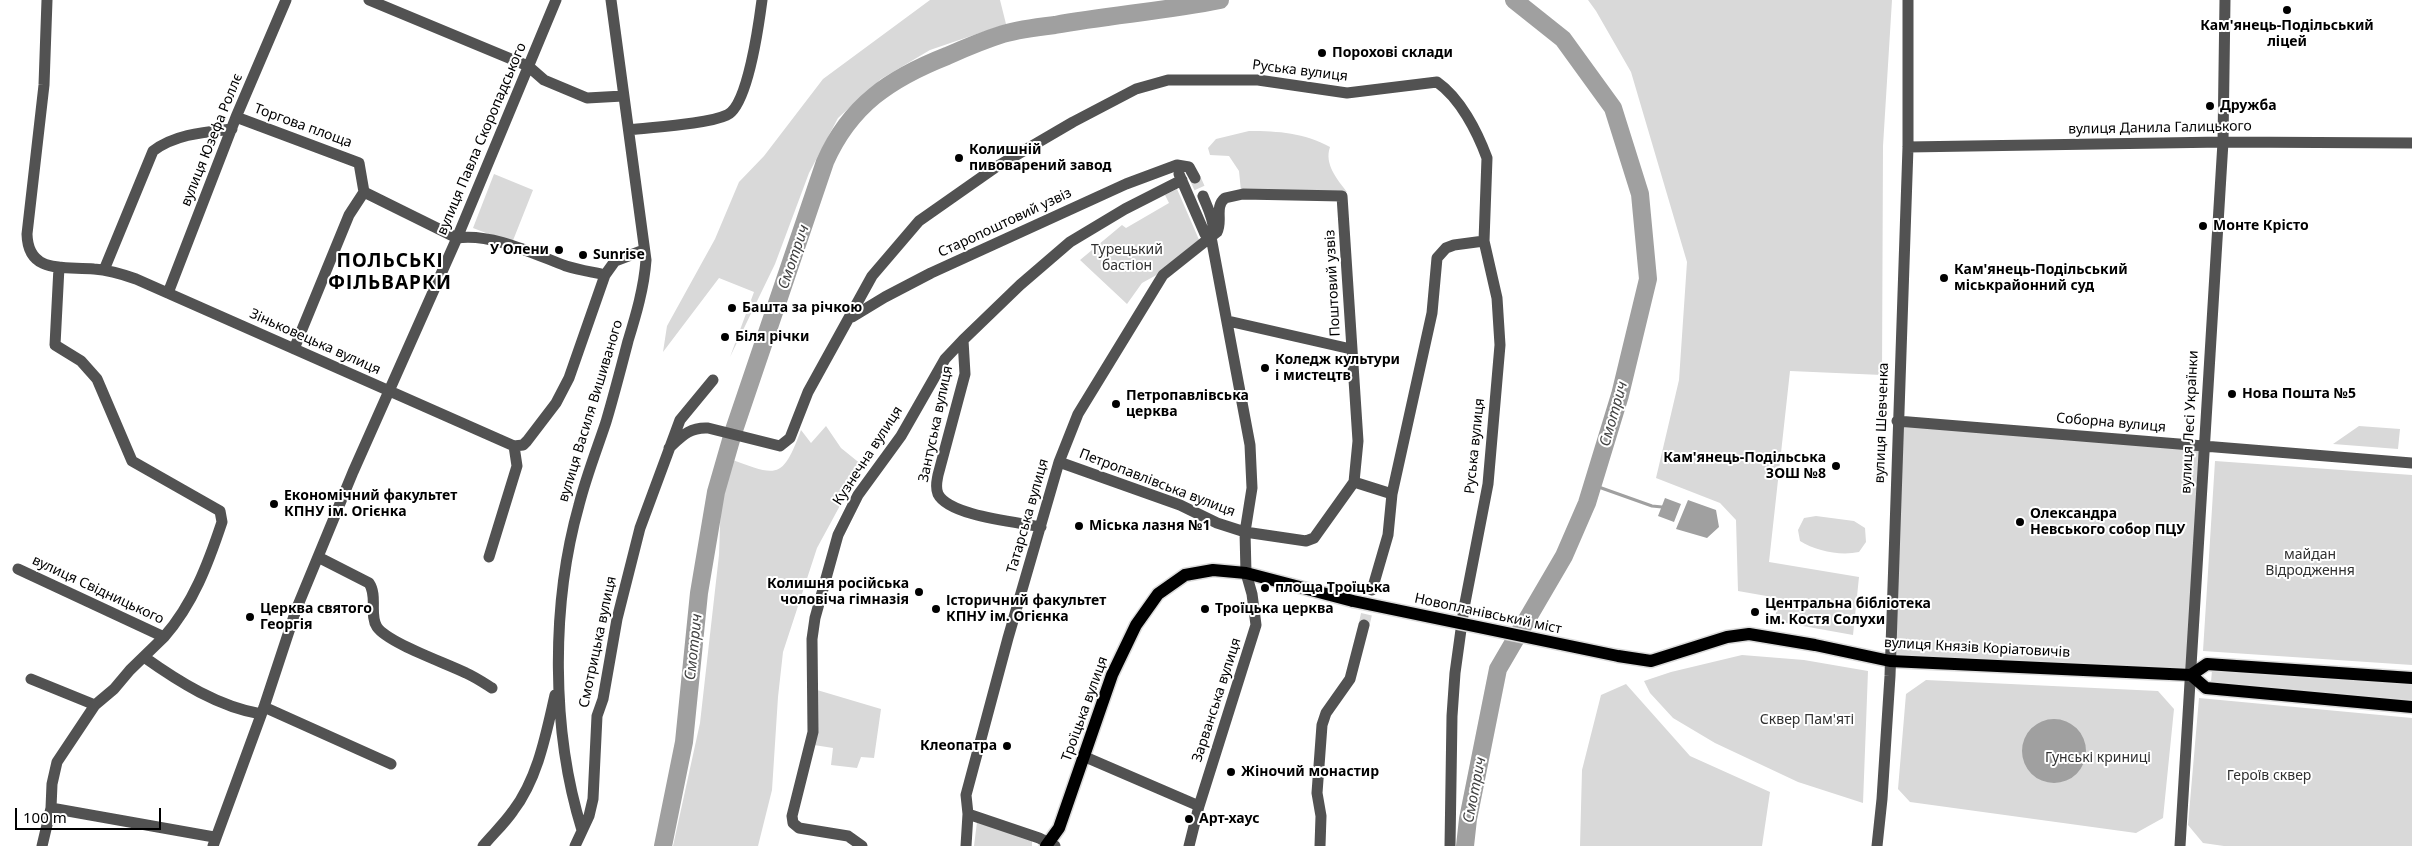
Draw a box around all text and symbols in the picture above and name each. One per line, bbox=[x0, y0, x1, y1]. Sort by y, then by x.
marker: Кам'янець-Подільський ліцей bbox=[2281, 4, 2293, 16]
place label: Кам'янець-Подільський ліцей bbox=[2200, 18, 2374, 50]
street label: вулиця Павла Скоропадського bbox=[434, 40, 530, 238]
place label: Порохові склади bbox=[1332, 45, 1453, 61]
marker: Порохові склади bbox=[1316, 47, 1328, 59]
street label: Руська вулиця bbox=[1251, 57, 1349, 85]
street label: вулиця Юзефа Роллє bbox=[178, 71, 246, 209]
place label: Дружба bbox=[2220, 98, 2277, 114]
street label: Торгова площа bbox=[252, 100, 354, 152]
marker: Дружба bbox=[2204, 100, 2216, 112]
street label: вулиця Данила Галицького bbox=[2068, 118, 2252, 138]
place label: Колишній пивоварений завод bbox=[969, 142, 1111, 174]
marker: Колишній пивоварений завод bbox=[953, 152, 965, 164]
street label: Старопоштовий узвіз bbox=[936, 185, 1074, 261]
place label: Монте Крісто bbox=[2213, 218, 2309, 234]
marker: Монте Крісто bbox=[2197, 220, 2209, 232]
water label: Смотрич bbox=[775, 223, 813, 291]
street label: Поштовий узвіз bbox=[1322, 229, 1344, 337]
place label: У Олени bbox=[490, 242, 549, 258]
park label: Турецький бастіон bbox=[1091, 242, 1163, 274]
marker: У Олени bbox=[553, 244, 565, 256]
place label: Sunrise bbox=[593, 247, 645, 263]
marker: Sunrise bbox=[577, 249, 589, 261]
district label: ПОЛЬСЬКІ ФІЛЬВАРКИ bbox=[327, 251, 453, 295]
place label: Кам'янець-Подільський міськрайонний суд bbox=[1954, 262, 2128, 294]
marker: Кам'янець-Подільський міськрайонний суд bbox=[1938, 272, 1950, 284]
place label: Башта за річкою bbox=[742, 300, 862, 316]
marker: Башта за річкою bbox=[726, 302, 738, 314]
street label: Зіньковецька вулиця bbox=[247, 306, 383, 378]
street label: вулиця Василя Вишиваного bbox=[555, 318, 627, 504]
place label: Біля річки bbox=[735, 329, 809, 345]
marker: Біля річки bbox=[719, 331, 731, 343]
street label: вулиця Лесі Українки bbox=[2178, 350, 2202, 494]
place label: Коледж культури і мистецтв bbox=[1275, 352, 1400, 384]
marker: Коледж культури і мистецтв bbox=[1259, 362, 1271, 374]
street label: вулиця Шевченка bbox=[1871, 362, 1893, 484]
street label: Зантуська вулиця bbox=[915, 364, 957, 484]
water label: Смотрич bbox=[1596, 379, 1632, 449]
place label: Нова Пошта №5 bbox=[2242, 386, 2356, 402]
place label: Петропавлівська церква bbox=[1126, 388, 1249, 421]
marker: Нова Пошта №5 bbox=[2226, 388, 2238, 400]
street label: Руська вулиця bbox=[1462, 397, 1488, 495]
marker: Петропавлівська церква bbox=[1110, 398, 1122, 410]
street label: Кузнечна вулиця bbox=[830, 403, 906, 509]
street label: Соборна вулиця bbox=[2055, 410, 2167, 436]
street label: Петропавлівська вулиця bbox=[1077, 445, 1237, 521]
place label: Кам'янець-Подільська ЗОШ №8 bbox=[1663, 450, 1826, 482]
street label: Татарська вулиця bbox=[1004, 457, 1052, 575]
marker: Кам'янець-Подільська ЗОШ №8 bbox=[1830, 460, 1842, 472]
place label: Економічний факультет КПНУ ім. Огієнка bbox=[284, 488, 457, 520]
marker: Економічний факультет КПНУ ім. Огієнка bbox=[268, 498, 280, 510]
place label: Олександра Невського собор ПЦУ bbox=[2030, 506, 2185, 538]
marker: Олександра Невського собор ПЦУ bbox=[2014, 516, 2026, 528]
place label: Міська лазня №1 bbox=[1089, 518, 1210, 534]
marker: Міська лазня №1 bbox=[1073, 520, 1085, 532]
park label: майдан Відродження bbox=[2265, 547, 2355, 580]
street label: вулиця Свідницького bbox=[29, 552, 167, 628]
street label: Смотрицька вулиця bbox=[576, 575, 620, 709]
place label: Колишня російська чоловіча гімназія bbox=[767, 576, 909, 608]
place label: площа Троїцька bbox=[1275, 580, 1390, 596]
marker: площа Троїцька bbox=[1259, 582, 1271, 594]
marker: Колишня російська чоловіча гімназія bbox=[913, 586, 925, 598]
street label: Новопланівський міст bbox=[1413, 590, 1563, 638]
place label: Історичний факультет КПНУ ім. Огієнка bbox=[946, 593, 1106, 626]
place label: Центральна бібліотека ім. Костя Солухи bbox=[1765, 596, 1931, 628]
place label: Церква святого Георгія bbox=[260, 601, 372, 634]
place label: Троїцька церква bbox=[1215, 601, 1334, 617]
marker: Історичний факультет КПНУ ім. Огієнка bbox=[930, 603, 942, 615]
marker: Троїцька церква bbox=[1199, 603, 1211, 615]
marker: Центральна бібліотека ім. Костя Солухи bbox=[1749, 606, 1761, 618]
marker: Церква святого Георгія bbox=[244, 611, 256, 623]
water label: Смотрич bbox=[682, 613, 706, 681]
street label: вулиця Князів Коріатовичів bbox=[1884, 635, 2070, 661]
street label: Зарванська вулиця bbox=[1189, 636, 1245, 764]
street label: Троїцька вулиця bbox=[1058, 654, 1112, 764]
park label: Сквер Пам'яті bbox=[1760, 712, 1854, 728]
place label: Клеопатра bbox=[920, 738, 997, 754]
marker: Клеопатра bbox=[1001, 740, 1013, 752]
park label: Гунські криниці bbox=[2045, 750, 2151, 766]
water label: Смотрич bbox=[1460, 756, 1490, 824]
place label: Жіночий монастир bbox=[1241, 764, 1379, 780]
marker: Жіночий монастир bbox=[1225, 766, 1237, 778]
park label: Героїв сквер bbox=[2227, 768, 2311, 784]
scale bar bbox=[18, 798, 164, 830]
text: 100 m bbox=[23, 807, 67, 827]
place label: Арт-хаус bbox=[1199, 811, 1259, 827]
marker: Арт-хаус bbox=[1183, 813, 1195, 825]

